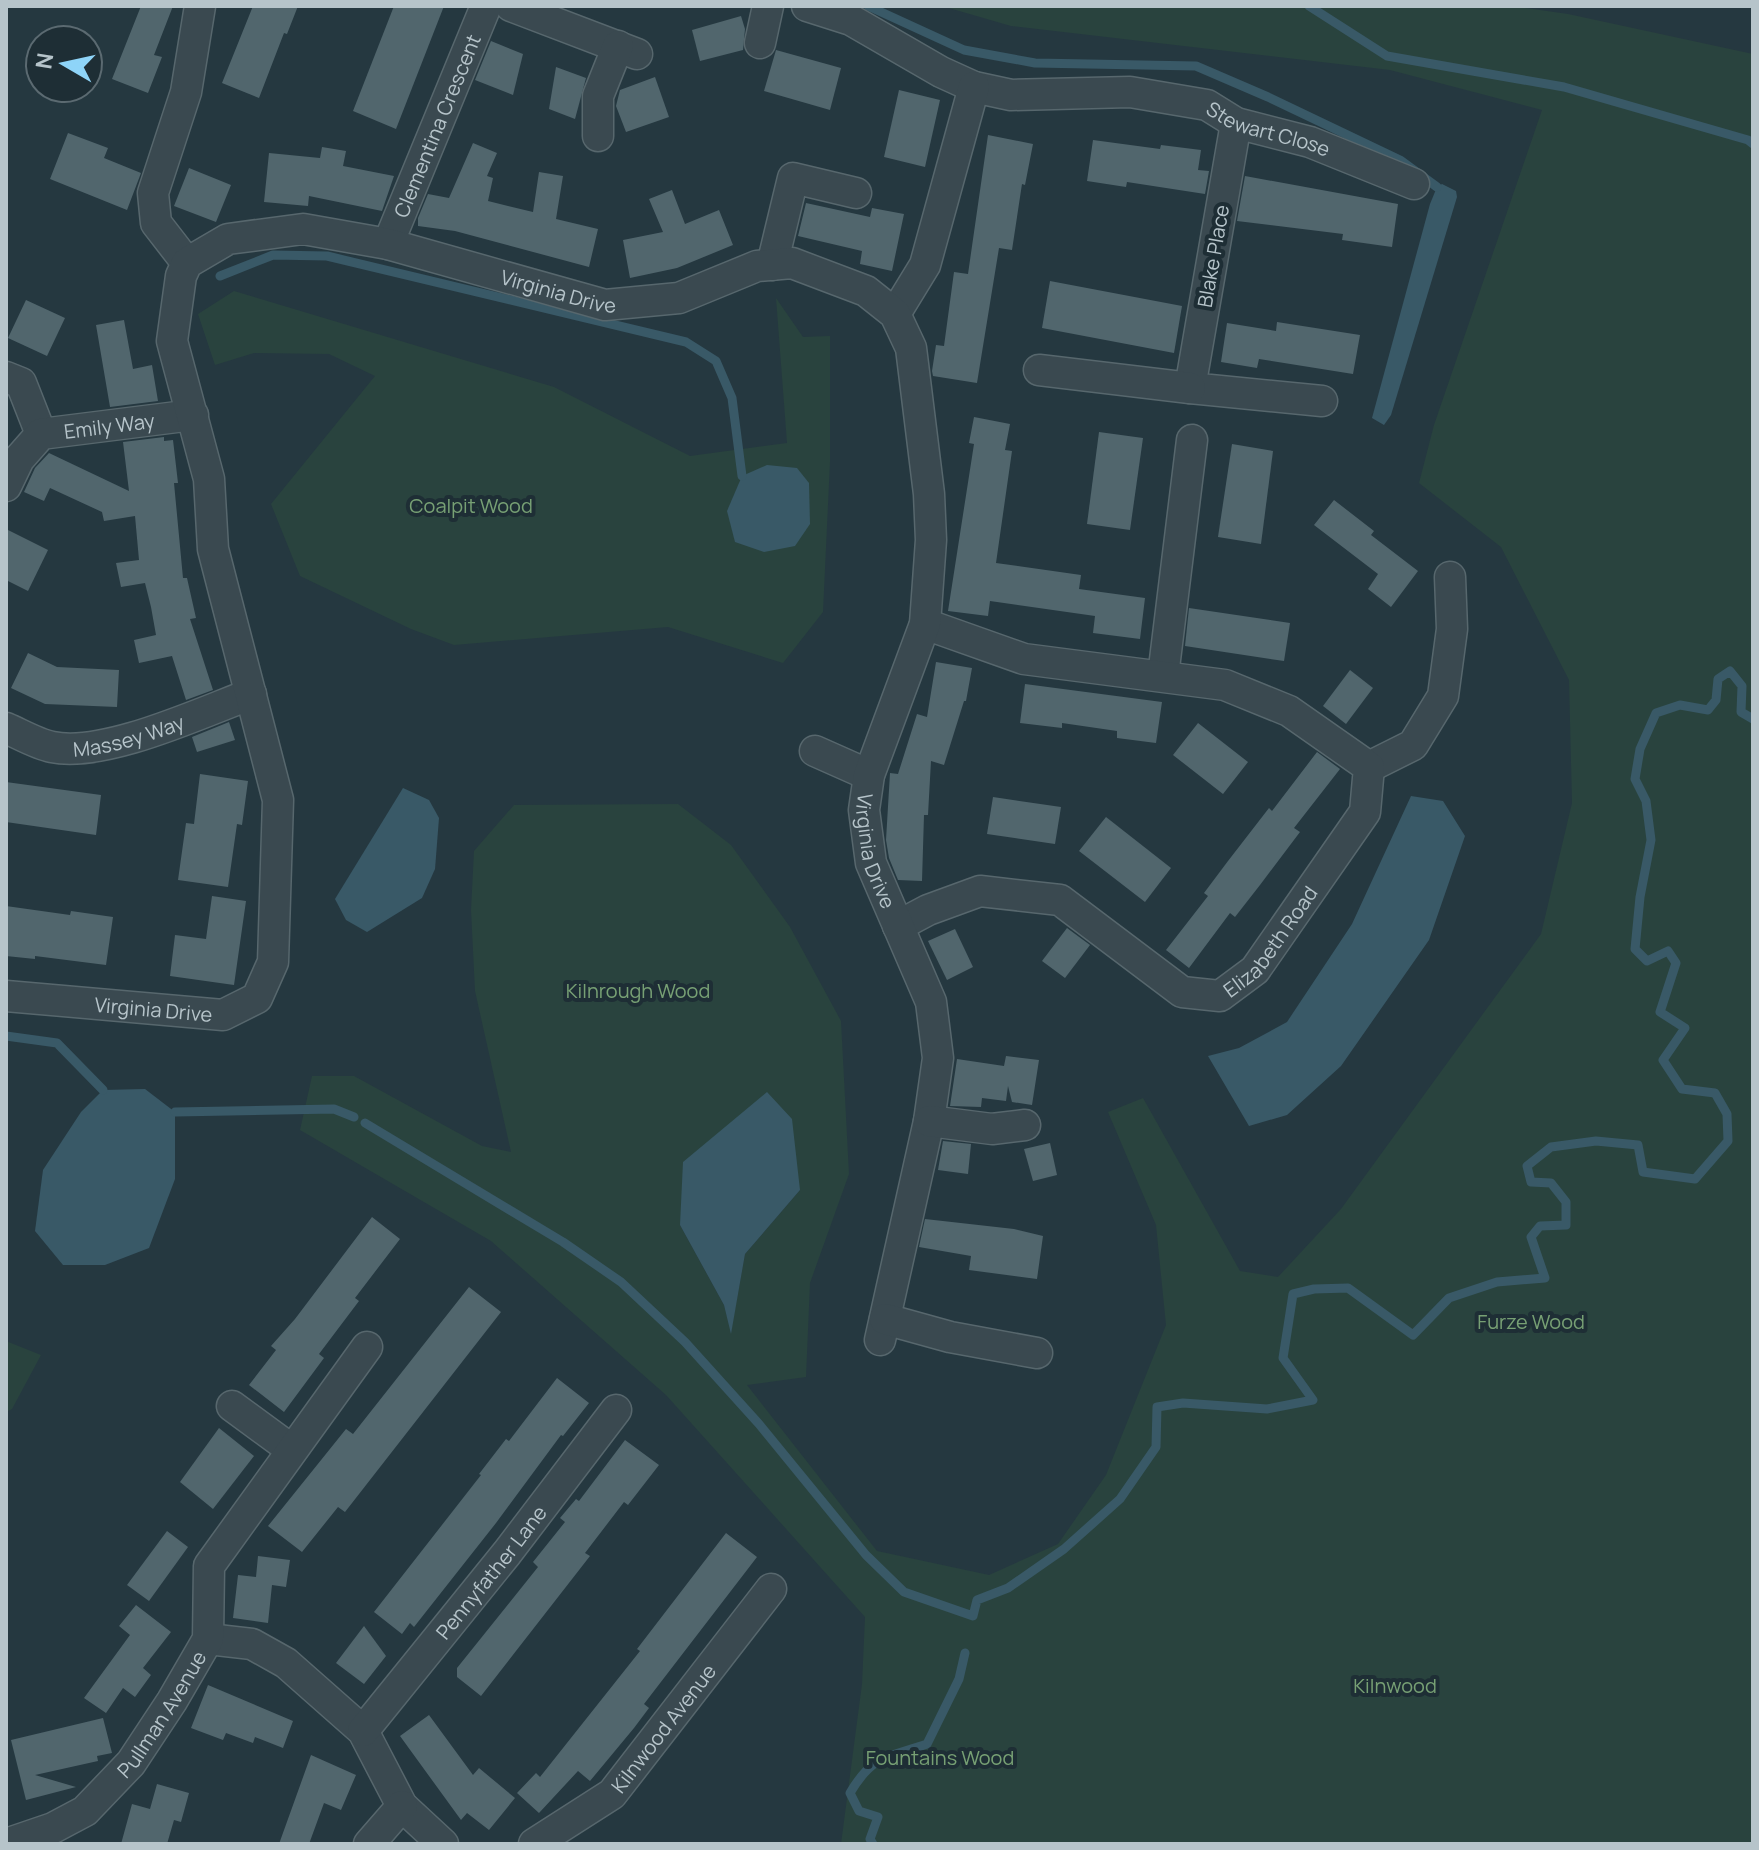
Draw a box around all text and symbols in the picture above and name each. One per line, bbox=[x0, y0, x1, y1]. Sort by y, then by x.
north arrow bbox=[24, 24, 104, 104]
street label: Clementina Crescent bbox=[387, 30, 487, 221]
text: N bbox=[28, 51, 60, 71]
street label: Stewart Close bbox=[1202, 95, 1334, 162]
street label: Blake Place bbox=[1191, 203, 1235, 309]
street label: Virginia Drive bbox=[498, 263, 617, 319]
street label: Emily Way bbox=[62, 406, 157, 445]
park label: Coalpit Wood bbox=[409, 492, 533, 519]
street label: Massey Way bbox=[72, 708, 188, 762]
street label: Virginia Drive bbox=[851, 792, 902, 912]
street label: Elizabeth Road bbox=[1217, 880, 1323, 1003]
park label: Kilnrough Wood bbox=[566, 977, 710, 1004]
street label: Virginia Drive bbox=[93, 990, 213, 1028]
park label: Furze Wood bbox=[1477, 1308, 1585, 1335]
street label: Pennyfather Lane bbox=[429, 1500, 552, 1645]
street label: Pullman Avenue bbox=[111, 1646, 212, 1783]
street label: Kilnwood Avenue bbox=[605, 1658, 722, 1798]
park label: Kilnwood bbox=[1353, 1672, 1437, 1699]
park label: Fountains Wood bbox=[866, 1744, 1014, 1771]

